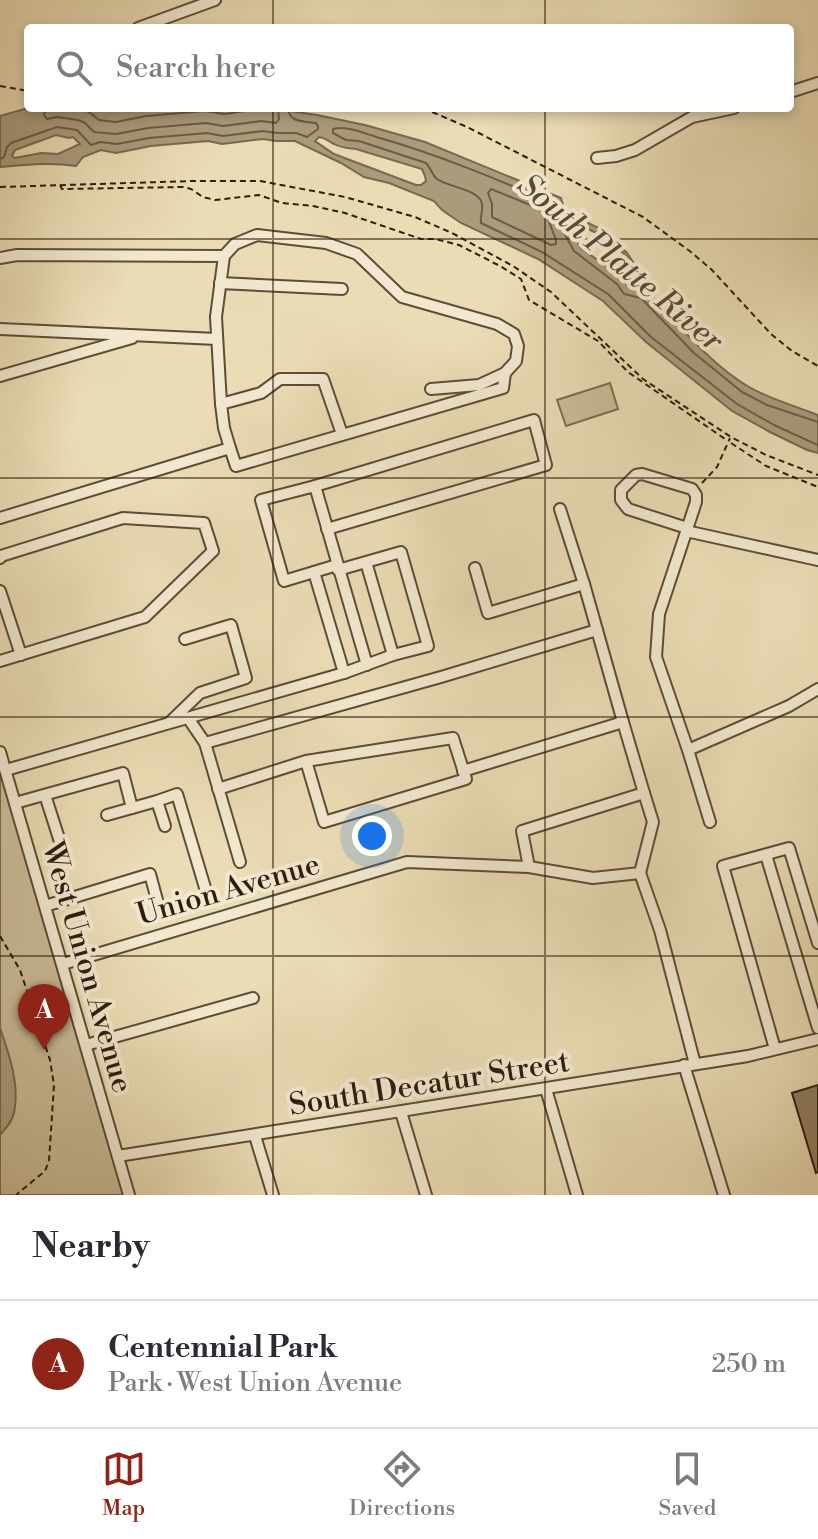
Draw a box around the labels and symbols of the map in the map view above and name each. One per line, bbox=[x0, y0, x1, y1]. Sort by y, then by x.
water label: South Platte River bbox=[509, 165, 733, 361]
your location bbox=[352, 816, 392, 856]
street label: West Union Avenue bbox=[35, 837, 141, 1097]
street label: Union Avenue bbox=[132, 846, 324, 934]
pin: A bbox=[18, 984, 70, 1050]
street label: South Decatur Street bbox=[286, 1043, 572, 1125]

